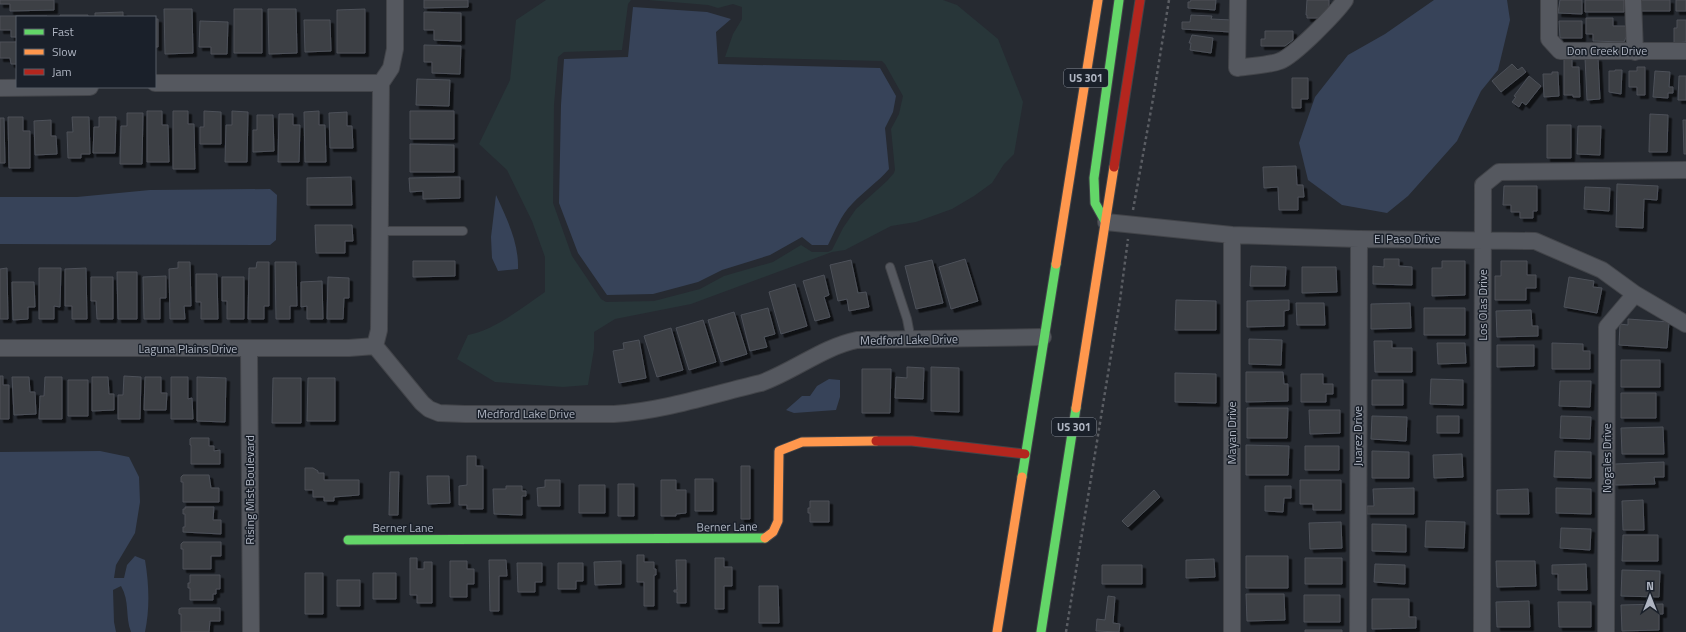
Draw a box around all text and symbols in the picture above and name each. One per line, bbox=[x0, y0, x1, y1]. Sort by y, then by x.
legend bbox=[16, 16, 156, 88]
text: Fast bbox=[52, 22, 75, 41]
street label: Don Creek Drive bbox=[1567, 41, 1647, 60]
text: Slow bbox=[52, 42, 77, 61]
text: Jam bbox=[52, 62, 72, 81]
road number: US 301 bbox=[1064, 69, 1108, 87]
street label: El Paso Drive bbox=[1374, 229, 1440, 248]
street label: Los Olas Drive bbox=[1473, 269, 1492, 341]
street label: Medford Lake Drive bbox=[860, 329, 958, 350]
street label: Laguna Plains Drive bbox=[139, 339, 237, 358]
street label: Mayan Drive bbox=[1222, 401, 1241, 465]
street label: Medford Lake Drive bbox=[477, 404, 575, 423]
street label: Juarez Drive bbox=[1348, 406, 1367, 466]
road number: US 301 bbox=[1052, 418, 1096, 436]
street label: Nogales Drive bbox=[1597, 423, 1616, 493]
street label: Rising Mist Boulevard bbox=[240, 435, 259, 545]
street label: Berner Lane bbox=[696, 516, 758, 537]
street label: Berner Lane bbox=[372, 518, 434, 537]
north arrow bbox=[1630, 576, 1670, 616]
text: N bbox=[1646, 578, 1654, 594]

